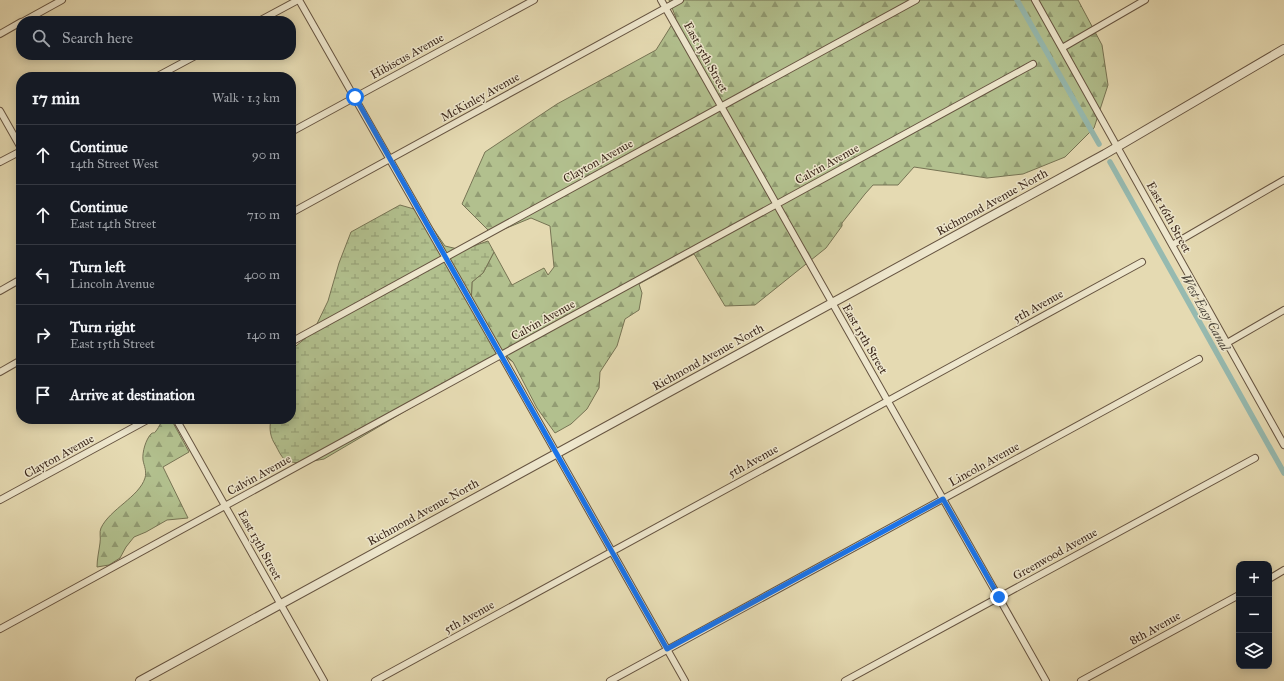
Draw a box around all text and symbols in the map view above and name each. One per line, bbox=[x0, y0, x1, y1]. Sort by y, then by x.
search box bbox=[16, 16, 296, 60]
street label: East 15th Street bbox=[681, 19, 731, 95]
icon: search bbox=[30, 27, 52, 49]
text: Search here bbox=[62, 29, 133, 47]
street label: Hibiscus Avenue bbox=[368, 30, 446, 82]
street label: McKinley Avenue bbox=[438, 70, 522, 124]
text: 17 min bbox=[32, 88, 80, 109]
route start bbox=[346, 88, 364, 106]
text: Walk · 1.3 km bbox=[212, 90, 280, 106]
street label: Clayton Avenue bbox=[561, 136, 635, 186]
text: Continue bbox=[70, 138, 128, 156]
street label: Calvin Avenue bbox=[793, 141, 861, 187]
icon: ahead bbox=[32, 144, 54, 166]
text: 90 m bbox=[252, 147, 280, 163]
text: 14th Street West bbox=[70, 156, 159, 172]
street label: Richmond Avenue North bbox=[934, 165, 1050, 238]
street label: East 16th Street bbox=[1144, 179, 1195, 256]
text: Continue bbox=[70, 198, 128, 216]
icon: ahead bbox=[32, 204, 54, 226]
text: 710 m bbox=[247, 207, 280, 223]
text: East 14th Street bbox=[70, 216, 156, 232]
text: Turn left bbox=[70, 258, 126, 276]
icon: left bbox=[32, 264, 54, 286]
text: 400 m bbox=[244, 267, 280, 283]
water label: West Easy Canal bbox=[1177, 271, 1234, 355]
text: Lincoln Avenue bbox=[70, 276, 155, 292]
street label: 5th Avenue bbox=[1011, 287, 1065, 325]
street label: Calvin Avenue bbox=[509, 297, 577, 343]
street label: East 15th Street bbox=[839, 302, 891, 377]
text: Turn right bbox=[70, 318, 135, 336]
street label: Richmond Avenue North bbox=[650, 320, 766, 393]
icon: right bbox=[32, 324, 54, 346]
text: 140 m bbox=[246, 327, 280, 343]
text: East 15th Street bbox=[70, 336, 155, 352]
icon: arrive bbox=[32, 384, 54, 406]
text: Arrive at destination bbox=[70, 386, 195, 404]
street label: Clayton Avenue bbox=[22, 431, 96, 481]
street label: Lincoln Avenue bbox=[946, 439, 1022, 489]
street label: 5th Avenue bbox=[726, 442, 780, 480]
street label: Calvin Avenue bbox=[225, 452, 293, 498]
street label: Richmond Avenue North bbox=[365, 475, 481, 548]
street label: East 13th Street bbox=[235, 508, 285, 583]
street label: Greenwood Avenue bbox=[1010, 525, 1100, 583]
map controls bbox=[1236, 561, 1272, 669]
button: + bbox=[1236, 561, 1272, 597]
route end bbox=[990, 588, 1008, 606]
button: − bbox=[1236, 597, 1272, 633]
street label: 5th Avenue bbox=[442, 598, 496, 636]
street label: 8th Avenue bbox=[1127, 608, 1183, 648]
button: layers bbox=[1236, 633, 1272, 669]

